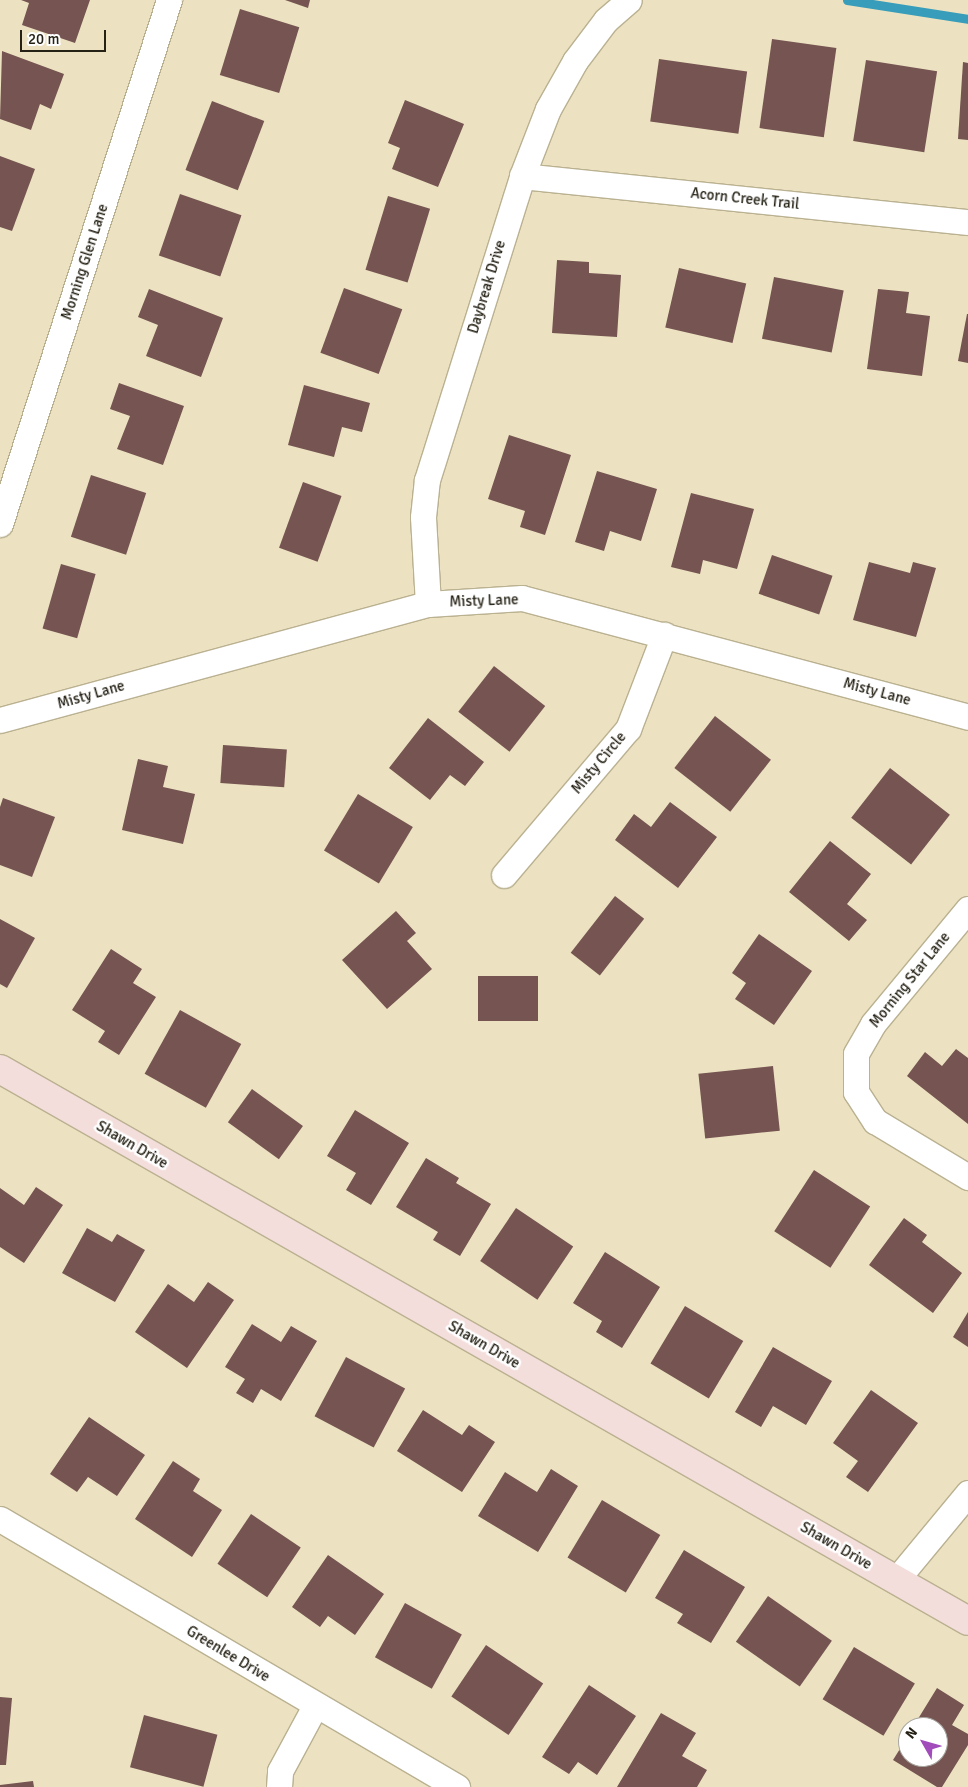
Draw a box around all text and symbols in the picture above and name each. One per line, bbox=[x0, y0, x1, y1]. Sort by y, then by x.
scale bar bbox=[22, 20, 109, 52]
text: 20 m bbox=[28, 30, 59, 48]
street label: Acorn Creek Trail bbox=[690, 184, 800, 214]
street label: Morning Glen Lane bbox=[58, 202, 112, 322]
street label: Daybreak Drive bbox=[464, 238, 510, 336]
street label: Misty Lane bbox=[449, 591, 519, 611]
street label: Misty Lane bbox=[841, 674, 913, 710]
street label: Misty Lane bbox=[55, 677, 127, 713]
street label: Misty Circle bbox=[568, 728, 630, 798]
street label: Morning Star Lane bbox=[866, 928, 954, 1032]
street label: Shawn Drive bbox=[93, 1117, 171, 1173]
street label: Shawn Drive bbox=[445, 1317, 523, 1373]
street label: Shawn Drive bbox=[797, 1518, 875, 1574]
street label: Greenlee Drive bbox=[183, 1622, 273, 1686]
north arrow bbox=[898, 1717, 948, 1767]
text: N bbox=[902, 1724, 921, 1742]

